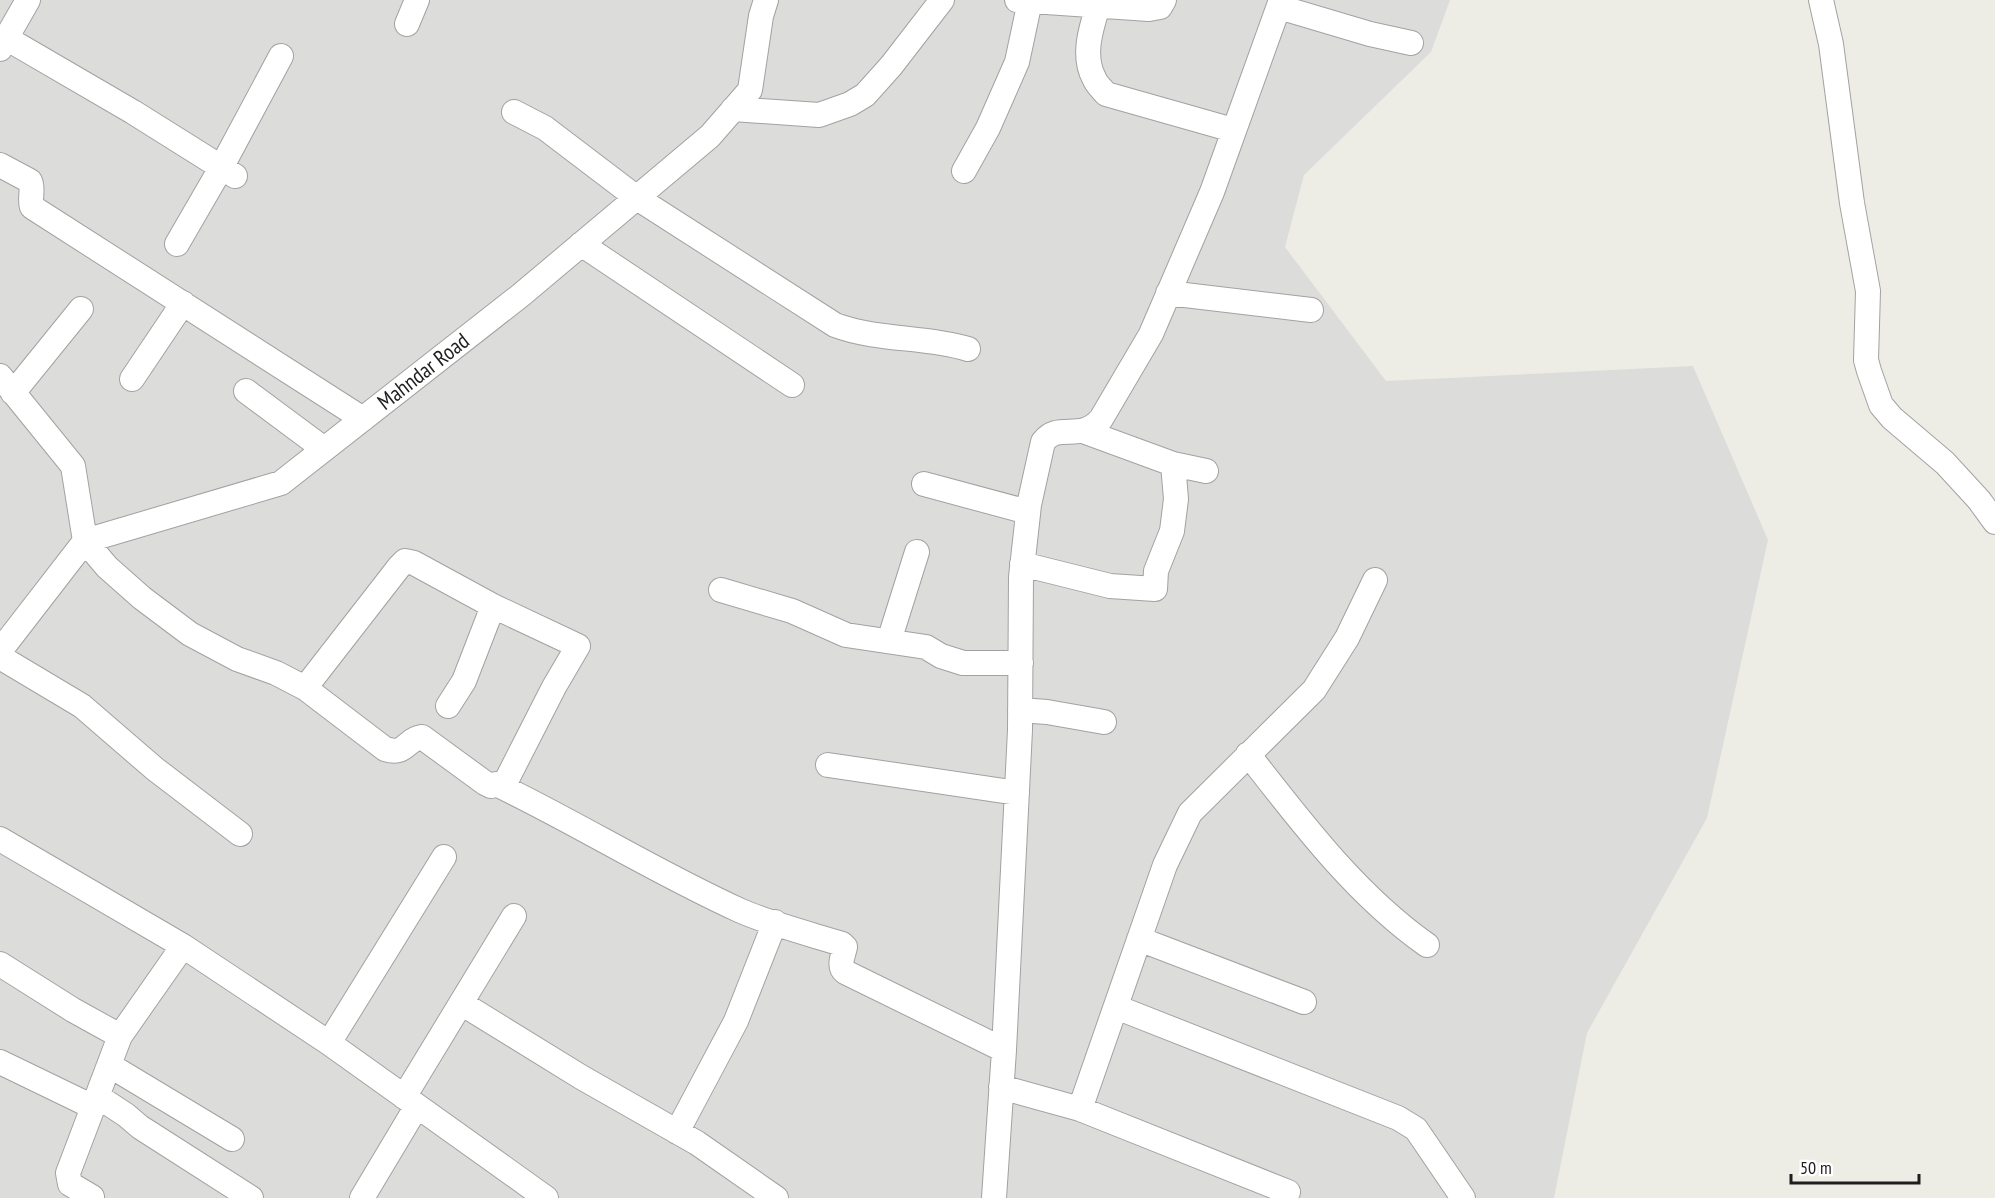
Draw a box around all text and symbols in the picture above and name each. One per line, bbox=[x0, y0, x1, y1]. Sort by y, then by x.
street label: Mahndar Road bbox=[372, 327, 474, 415]
scale bar bbox=[1791, 1147, 1918, 1185]
text: 50 m bbox=[1800, 1156, 1832, 1179]

